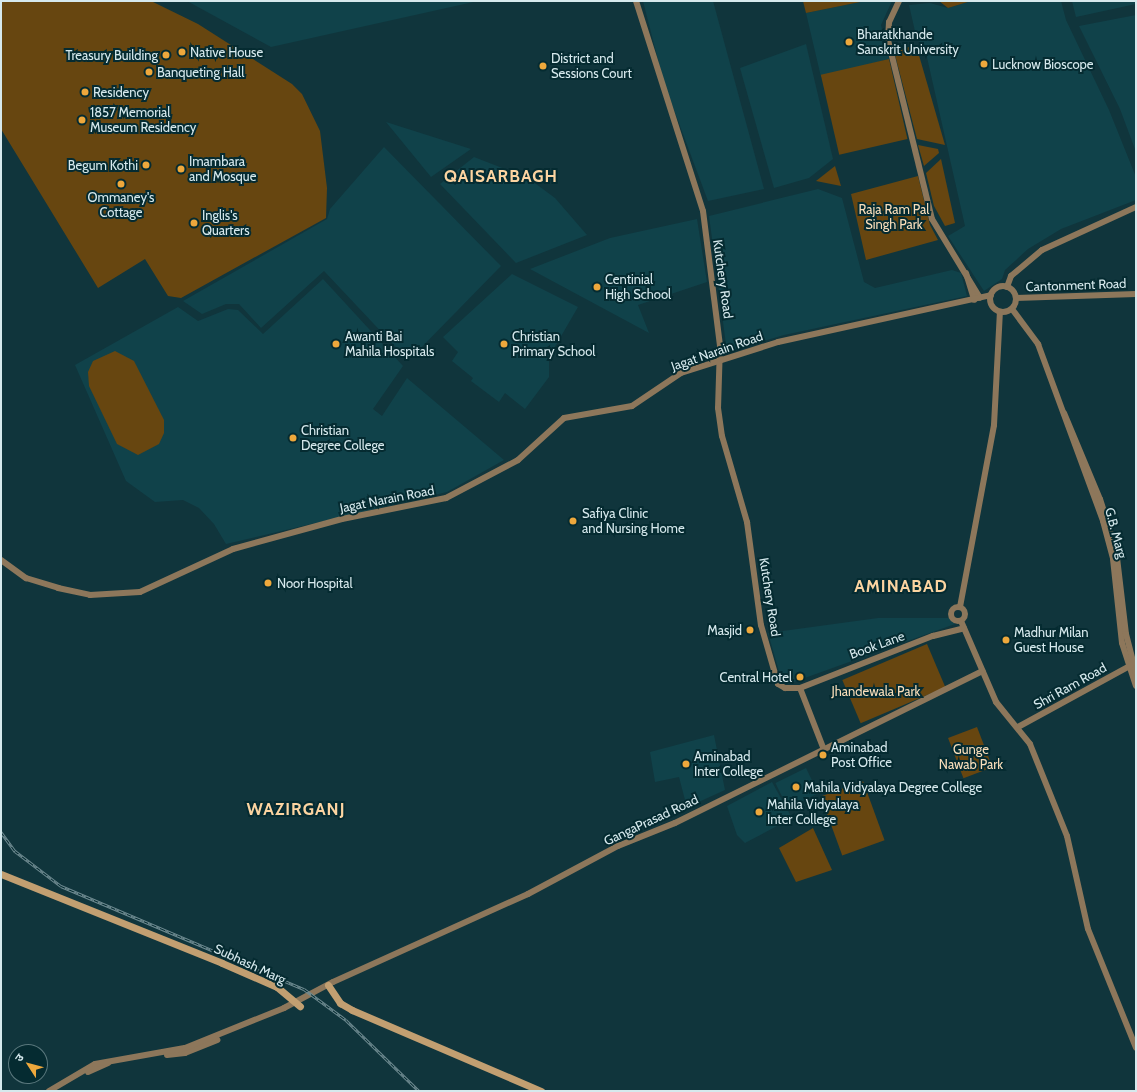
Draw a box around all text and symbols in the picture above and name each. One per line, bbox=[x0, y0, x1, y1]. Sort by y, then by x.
place label: Bharatkhande Sanskrit University bbox=[857, 27, 959, 58]
marker: Bharatkhande Sanskrit University bbox=[844, 37, 854, 47]
place label: Native House bbox=[190, 44, 263, 60]
place label: Treasury Building bbox=[66, 47, 158, 63]
marker: Native House bbox=[177, 47, 187, 57]
marker: Treasury Building bbox=[161, 50, 171, 60]
place label: District and Sessions Court bbox=[551, 51, 632, 82]
place label: Lucknow Bioscope bbox=[992, 56, 1093, 72]
marker: Lucknow Bioscope bbox=[979, 59, 989, 69]
marker: District and Sessions Court bbox=[538, 61, 548, 71]
place label: Banqueting Hall bbox=[157, 64, 244, 80]
marker: Banqueting Hall bbox=[144, 67, 154, 77]
place label: Residency bbox=[93, 84, 149, 100]
marker: Residency bbox=[80, 87, 90, 97]
place label: 1857 Memorial Museum Residency bbox=[90, 105, 196, 136]
marker: 1857 Memorial Museum Residency bbox=[77, 115, 87, 125]
place label: Imambara and Mosque bbox=[189, 154, 256, 185]
place label: Begum Kothi bbox=[68, 157, 138, 173]
marker: Begum Kothi bbox=[141, 160, 151, 170]
marker: Imambara and Mosque bbox=[176, 164, 186, 174]
district label: QAISARBAGH bbox=[444, 167, 558, 187]
marker: Ommaney's Cottage bbox=[116, 179, 126, 189]
place label: Ommaney's Cottage bbox=[88, 190, 154, 221]
park label: Raja Ram Pal Singh Park bbox=[859, 202, 929, 233]
place label: Inglis's Quarters bbox=[202, 208, 250, 239]
marker: Inglis's Quarters bbox=[189, 218, 199, 228]
street label: Kutchery Road bbox=[710, 239, 736, 319]
place label: Centinial High School bbox=[605, 272, 671, 303]
street label: Cantonment Road bbox=[1025, 275, 1127, 295]
marker: Centinial High School bbox=[592, 282, 602, 292]
street label: Jagat Narain Road bbox=[669, 328, 765, 374]
place label: Awanti Bai Mahila Hospitals bbox=[345, 329, 434, 360]
place label: Christian Primary School bbox=[512, 329, 595, 360]
marker: Awanti Bai Mahila Hospitals bbox=[330, 338, 342, 350]
marker: Christian Primary School bbox=[499, 339, 509, 349]
place label: Christian Degree College bbox=[301, 423, 385, 454]
marker: Christian Degree College bbox=[288, 433, 298, 443]
street label: Jagat Narain Road bbox=[338, 482, 436, 516]
place label: Safiya Clinic and Nursing Home bbox=[582, 506, 685, 537]
street label: G.B. Marg bbox=[1102, 506, 1130, 560]
marker: Safiya Clinic and Nursing Home bbox=[567, 515, 579, 527]
street label: Kutchery Road bbox=[756, 556, 784, 638]
place label: Noor Hospital bbox=[277, 575, 353, 591]
marker: Noor Hospital bbox=[262, 577, 274, 589]
district label: AMINABAD bbox=[854, 577, 948, 597]
place label: Masjid bbox=[707, 622, 742, 638]
marker: Masjid bbox=[745, 625, 755, 635]
place label: Madhur Milan Guest House bbox=[1014, 625, 1089, 656]
street label: Book Lane bbox=[847, 628, 907, 662]
marker: Madhur Milan Guest House bbox=[1001, 635, 1011, 645]
street label: Shri Ram Road bbox=[1031, 660, 1109, 712]
place label: Central Hotel bbox=[720, 669, 792, 685]
marker: Central Hotel bbox=[795, 672, 805, 682]
park label: Jhandewala Park bbox=[832, 683, 920, 699]
place label: Aminabad Post Office bbox=[831, 740, 892, 771]
park label: Gunge Nawab Park bbox=[939, 742, 1003, 773]
place label: Aminabad Inter College bbox=[694, 749, 763, 780]
marker: Aminabad Post Office bbox=[818, 750, 828, 760]
marker: Aminabad Inter College bbox=[681, 759, 691, 769]
place label: Mahila Vidyalaya Degree College bbox=[804, 779, 982, 795]
marker: Mahila Vidyalaya Degree College bbox=[791, 782, 801, 792]
street label: GangaPrasad Road bbox=[601, 791, 701, 849]
place label: Mahila Vidyalaya Inter College bbox=[767, 797, 859, 828]
district label: WAZIRGANJ bbox=[247, 800, 345, 820]
marker: Mahila Vidyalaya Inter College bbox=[754, 807, 764, 817]
street label: Subhash Marg bbox=[212, 941, 288, 987]
north arrow bbox=[8, 1044, 48, 1084]
text: उ bbox=[12, 1051, 27, 1064]

